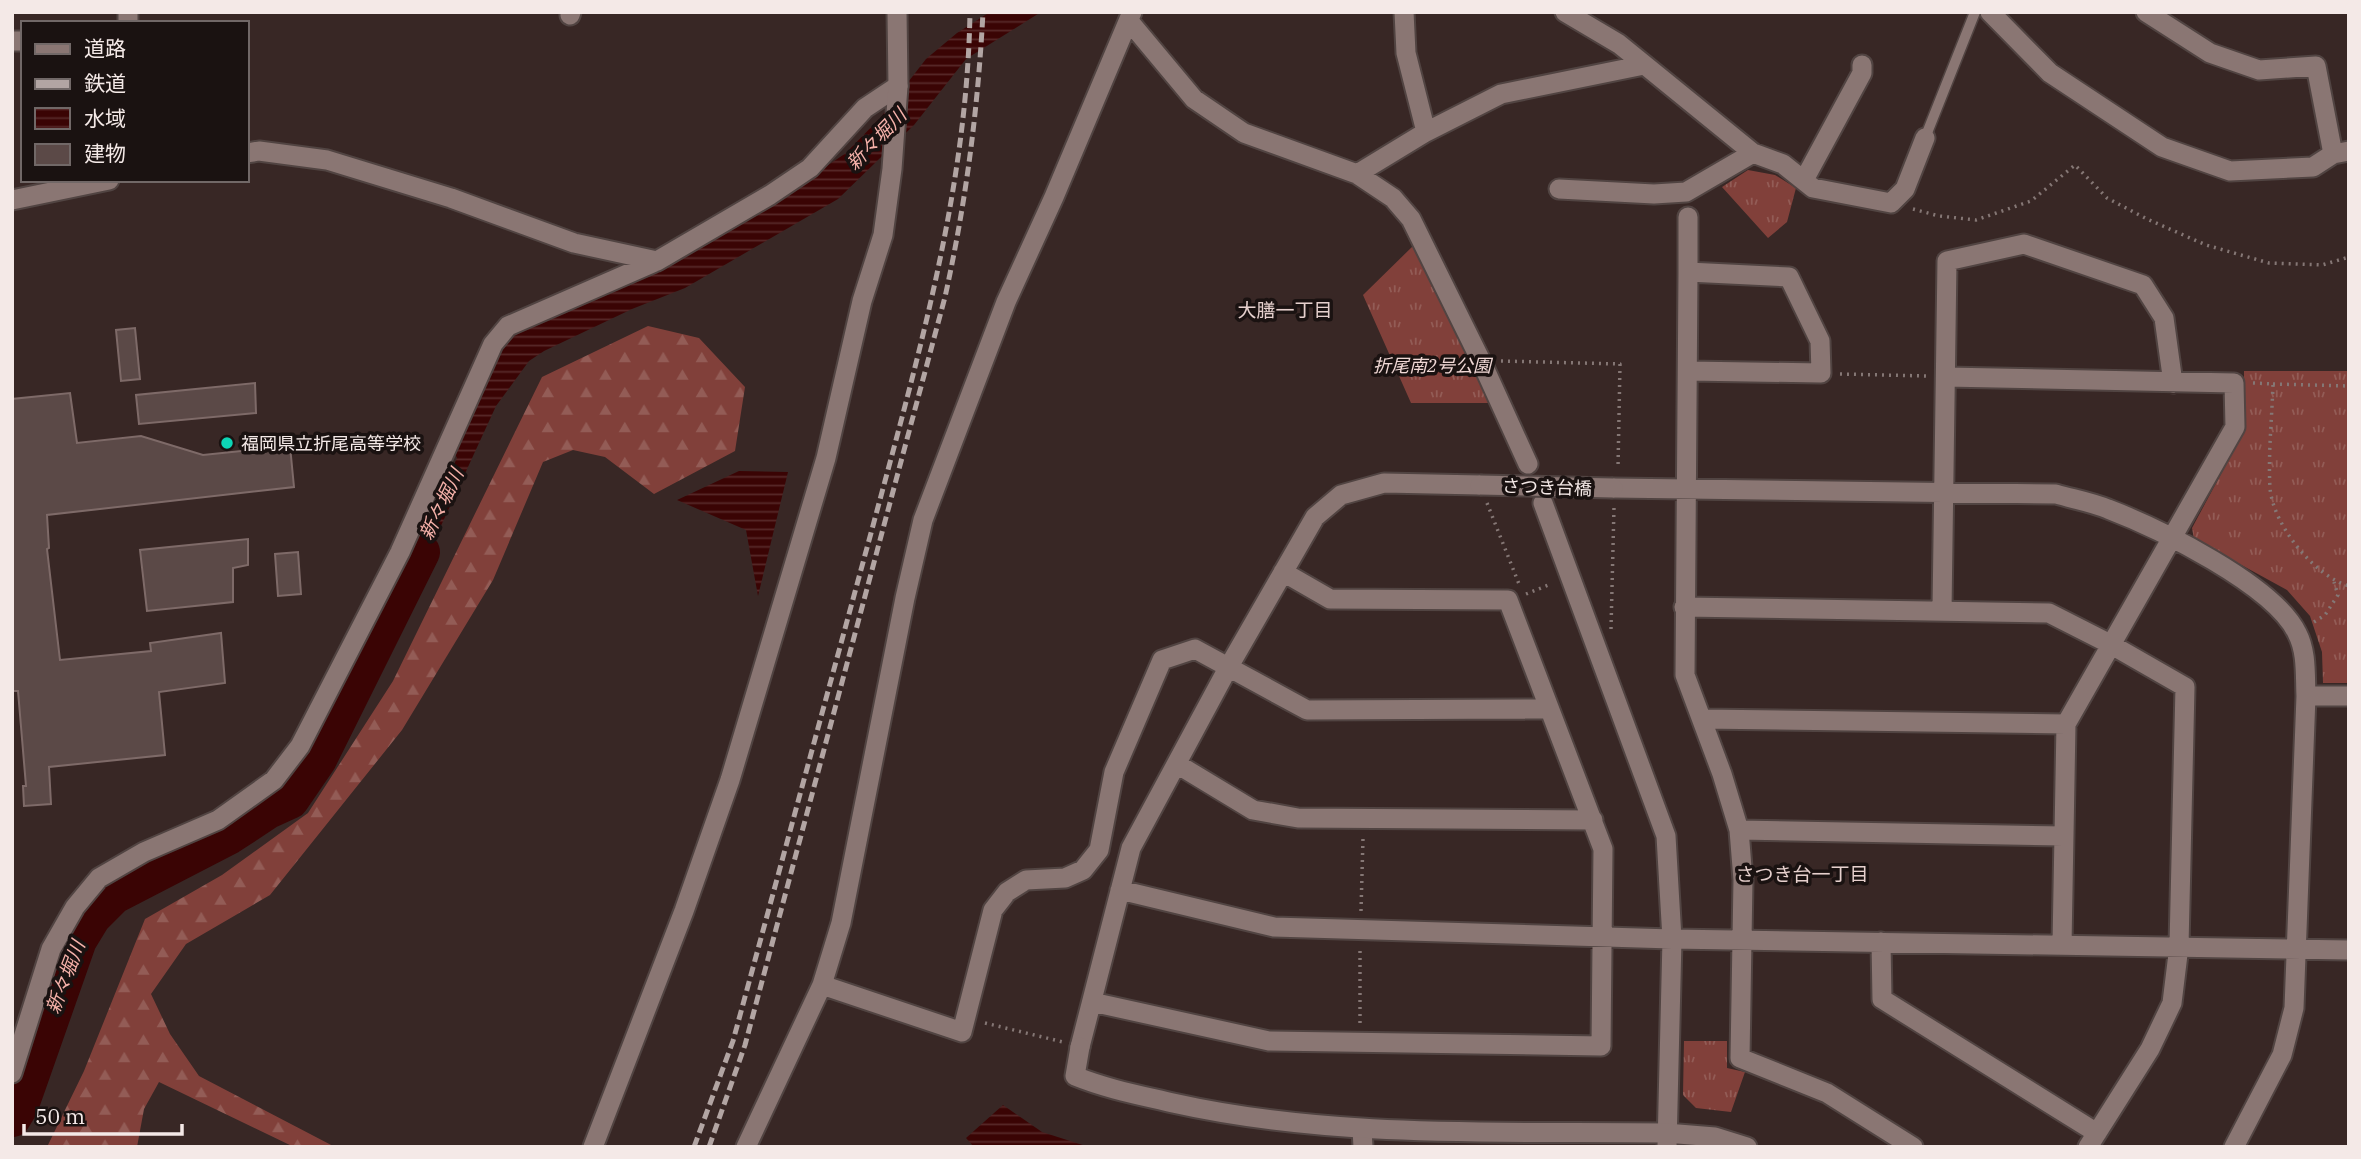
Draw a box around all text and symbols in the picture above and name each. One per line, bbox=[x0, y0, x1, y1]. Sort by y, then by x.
legend bbox=[21, 21, 248, 182]
text: 道路 bbox=[84, 34, 126, 62]
text: 鉄道 bbox=[84, 69, 126, 97]
water label: 新々堀川 bbox=[841, 102, 912, 175]
text: 水域 bbox=[84, 104, 126, 132]
text: 建物 bbox=[84, 139, 126, 167]
district label: 大膳一丁目 bbox=[1237, 298, 1333, 322]
park label: 折尾南2号公園 bbox=[1373, 354, 1494, 377]
place label: 福岡県立折尾高等学校 bbox=[241, 432, 421, 455]
marker: 福岡県立折尾高等学校 bbox=[219, 435, 235, 451]
water label: 新々堀川 bbox=[414, 463, 469, 543]
street label: さつき台橋 bbox=[1502, 474, 1592, 500]
district label: さつき台一丁目 bbox=[1735, 862, 1869, 886]
water label: 新々堀川 bbox=[40, 935, 91, 1017]
scale bar bbox=[24, 1092, 182, 1136]
text: 50 m bbox=[35, 1102, 85, 1130]

